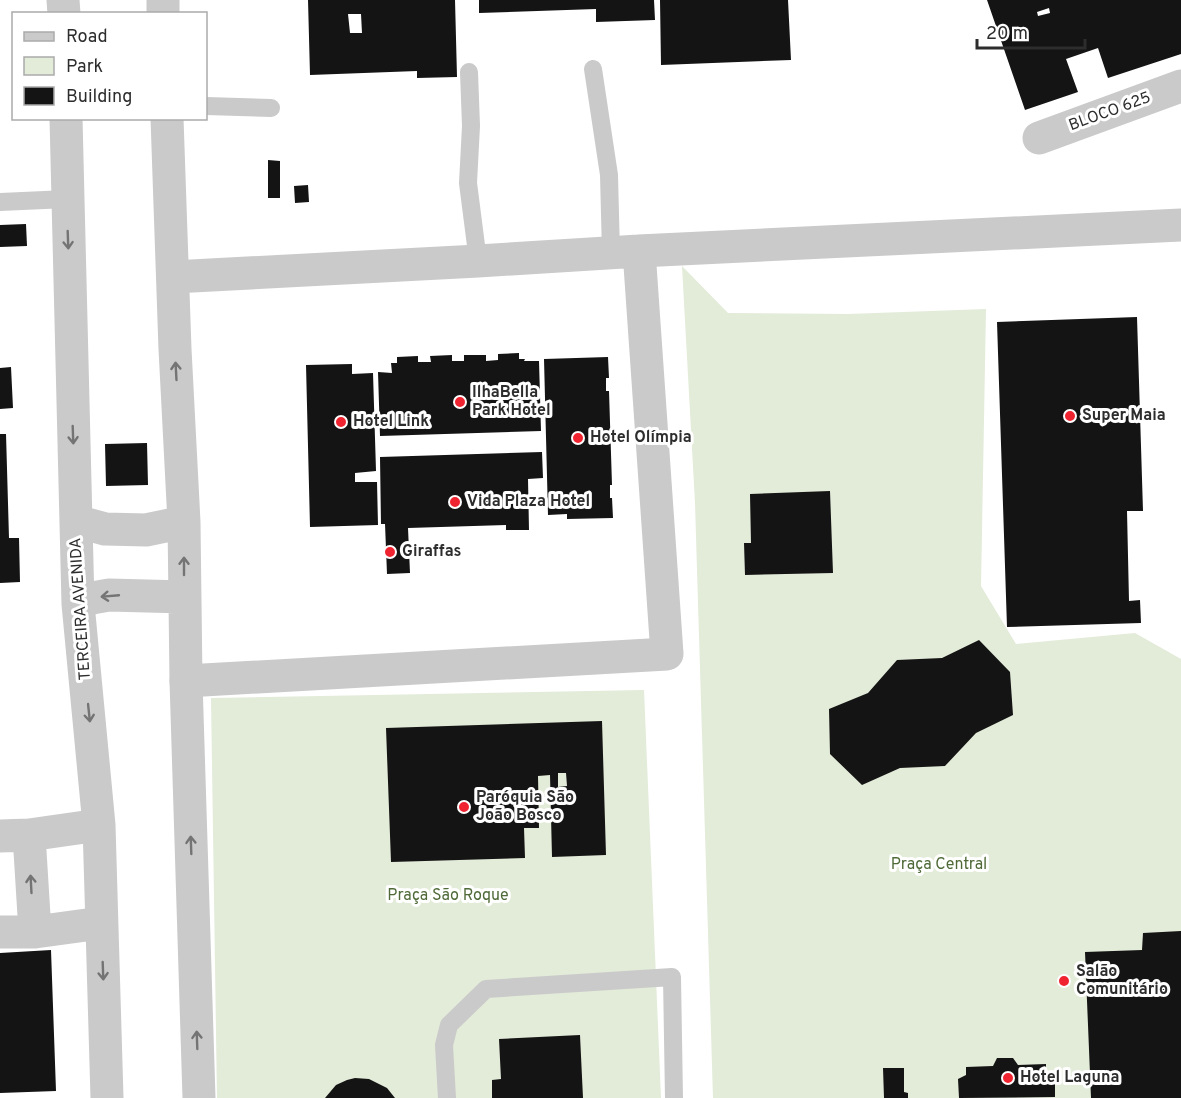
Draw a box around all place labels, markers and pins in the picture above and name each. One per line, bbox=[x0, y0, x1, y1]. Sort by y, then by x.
place label: IlhaBella Park Hotel bbox=[472, 383, 551, 421]
marker: IlhaBella Park Hotel bbox=[453, 395, 467, 409]
place label: Super Maia bbox=[1082, 406, 1166, 426]
marker: Super Maia bbox=[1063, 409, 1077, 423]
place label: Hotel Link bbox=[353, 412, 429, 432]
marker: Hotel Link bbox=[334, 415, 348, 429]
place label: Hotel Olímpia bbox=[590, 428, 692, 448]
marker: Hotel Olímpia bbox=[571, 431, 585, 445]
place label: Vida Plaza Hotel bbox=[467, 492, 590, 512]
marker: Vida Plaza Hotel bbox=[448, 495, 462, 509]
place label: Giraffas bbox=[402, 542, 462, 562]
marker: Giraffas bbox=[383, 545, 397, 559]
place label: Paróquia São João Bosco bbox=[476, 788, 574, 826]
marker: Paróquia São João Bosco bbox=[457, 800, 471, 814]
place label: Salão Comunitário bbox=[1076, 962, 1168, 1000]
marker: Salão Comunitário bbox=[1057, 974, 1071, 988]
place label: Hotel Laguna bbox=[1020, 1068, 1119, 1088]
marker: Hotel Laguna bbox=[1001, 1071, 1015, 1085]

